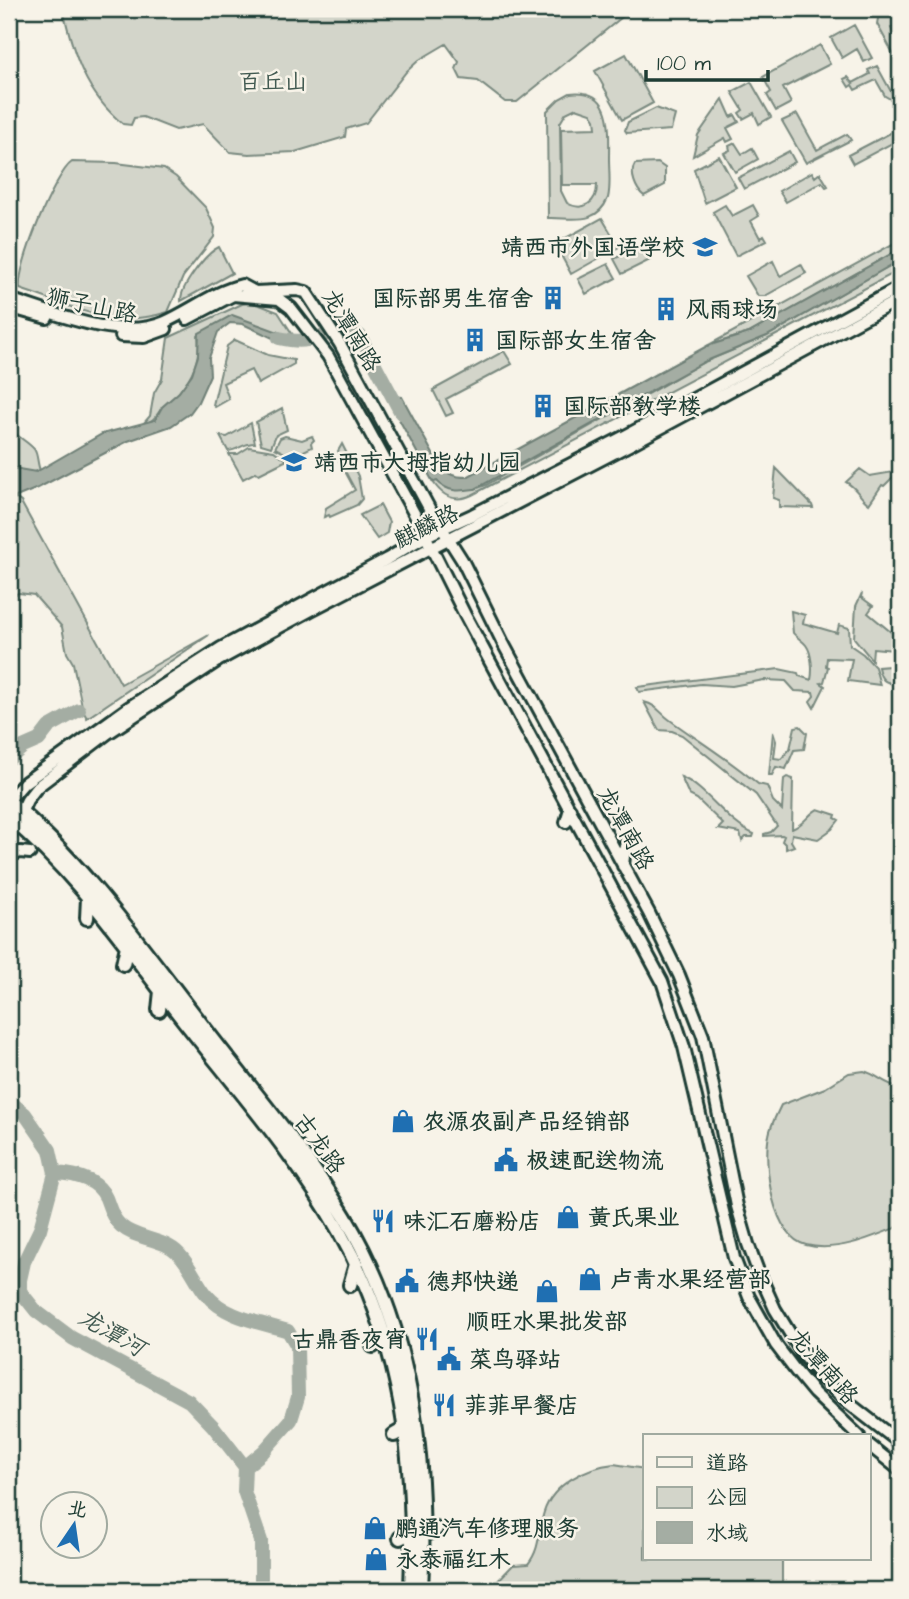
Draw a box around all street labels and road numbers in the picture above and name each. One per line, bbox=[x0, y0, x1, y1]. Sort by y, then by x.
street label: 狮子山路 bbox=[43, 281, 140, 331]
street label: 龙潭南路 bbox=[314, 283, 389, 378]
street label: 麒麟路 bbox=[388, 497, 464, 557]
street label: 龙潭南路 bbox=[589, 780, 661, 876]
street label: 古龙路 bbox=[286, 1106, 352, 1181]
street label: 龙潭南路 bbox=[781, 1321, 865, 1412]

